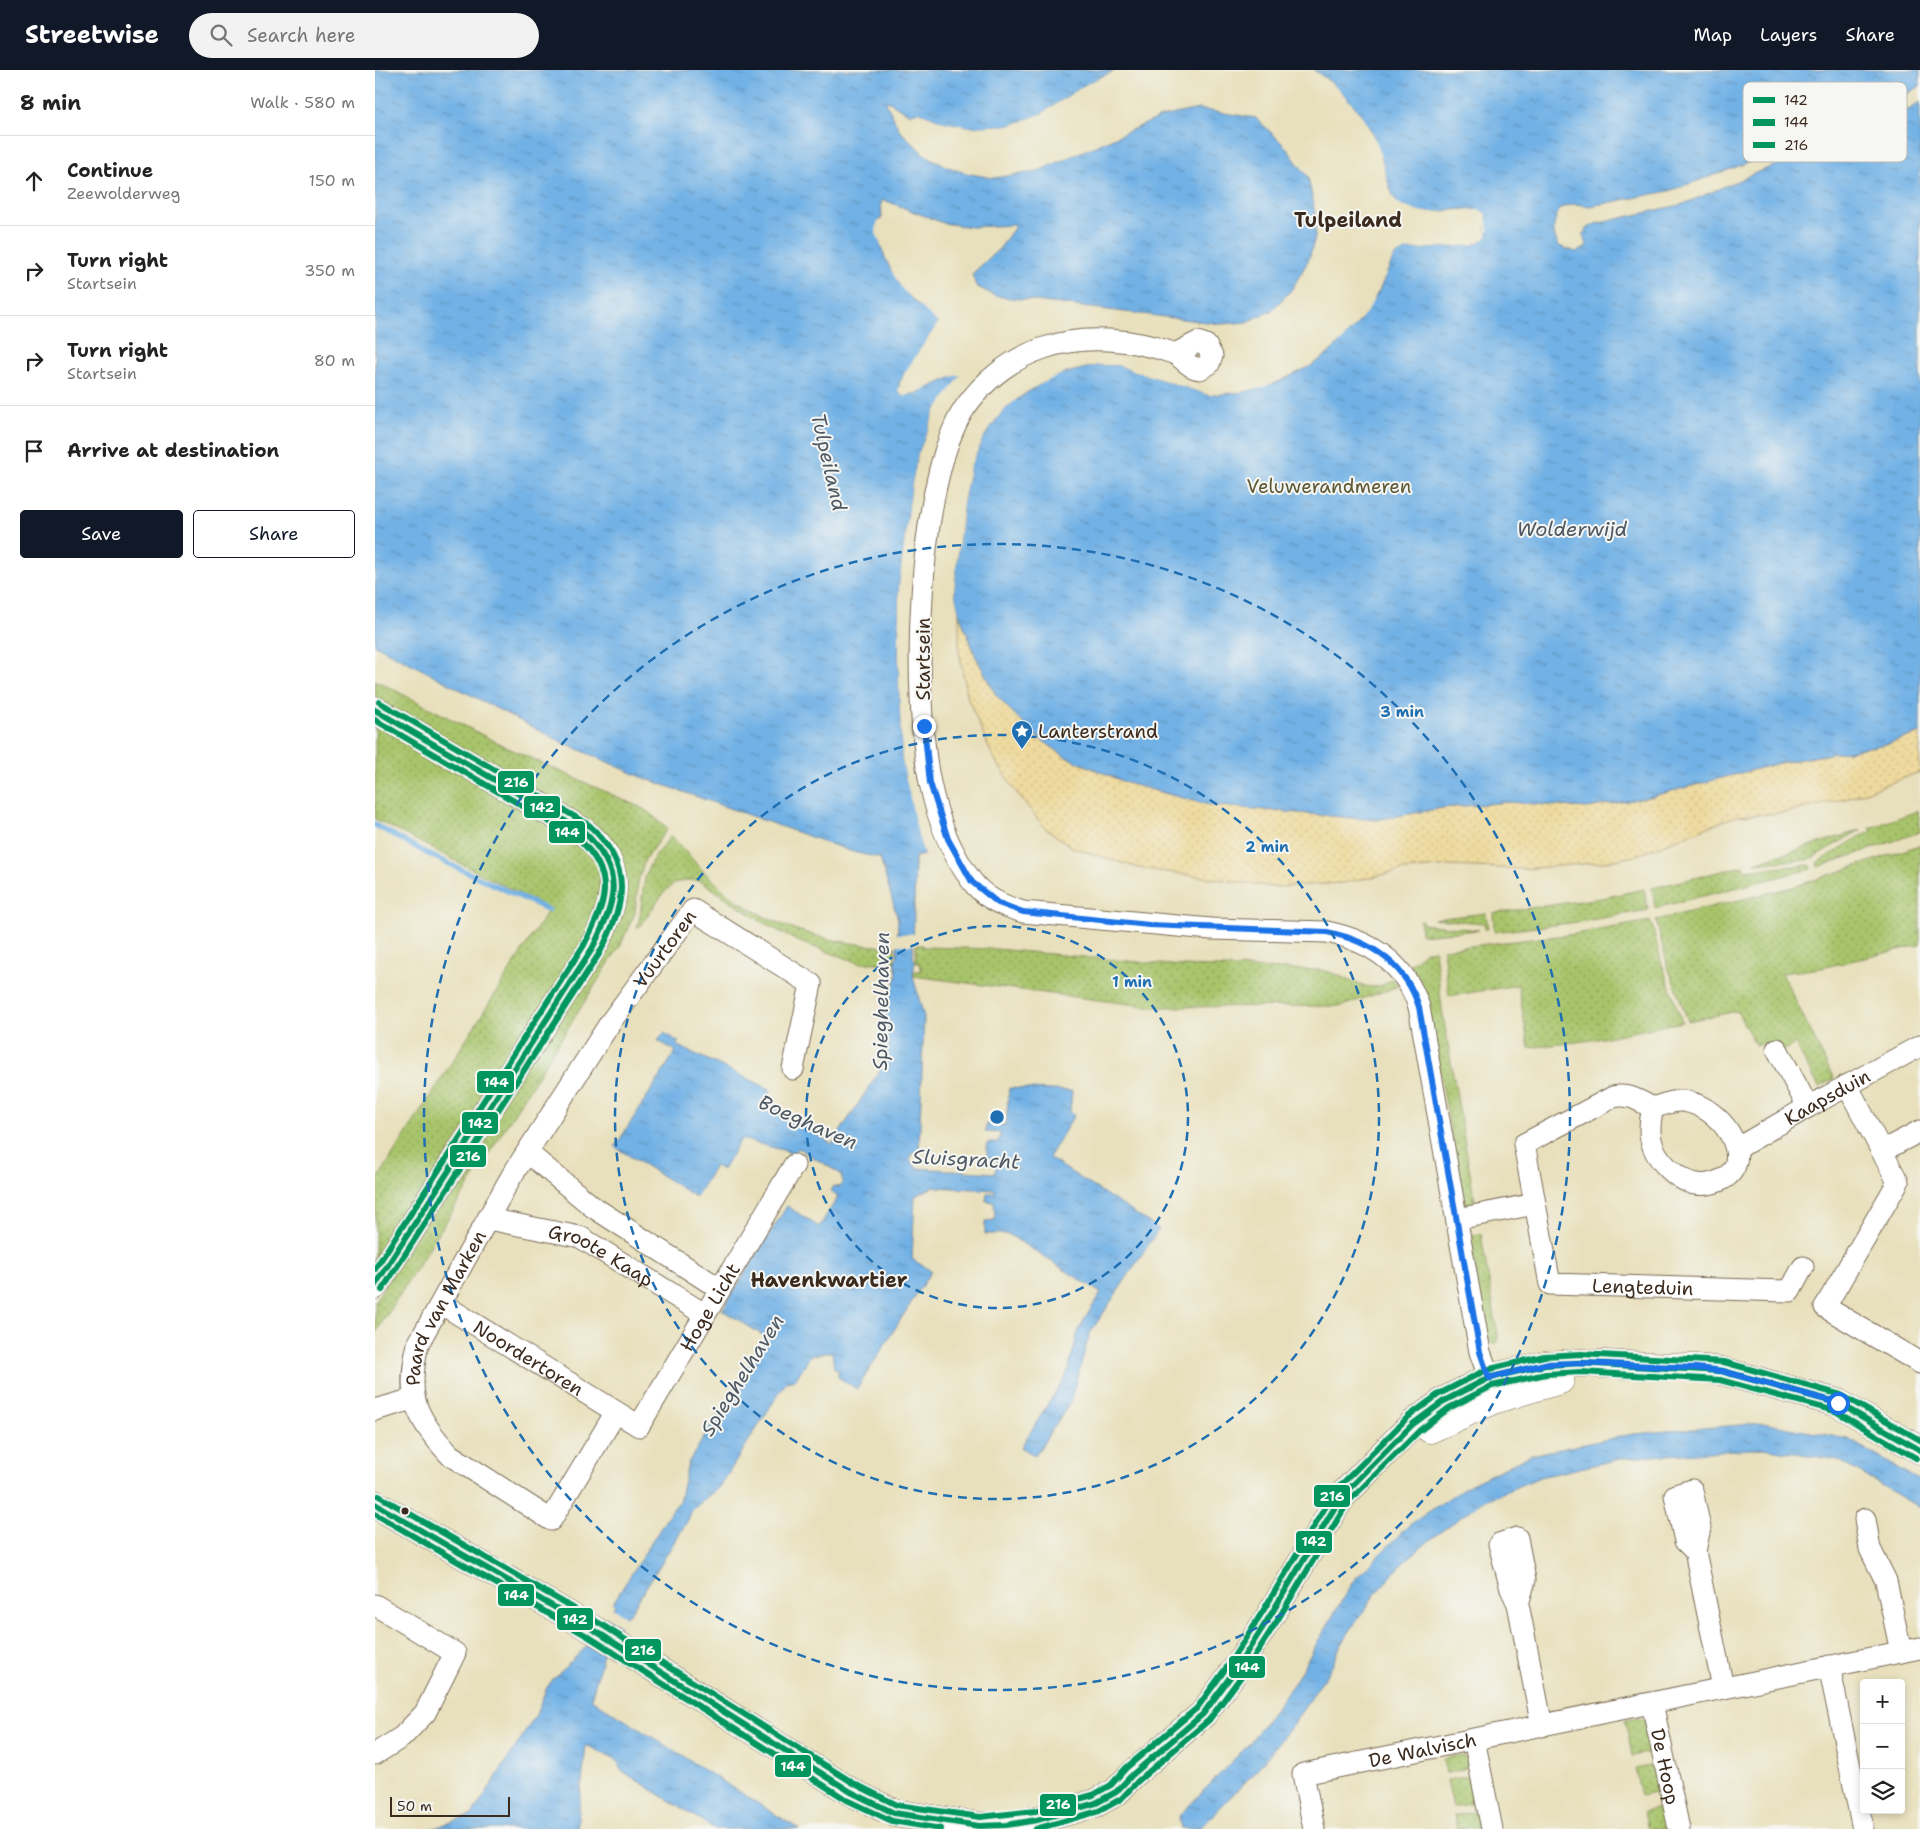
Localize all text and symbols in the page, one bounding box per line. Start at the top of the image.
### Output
search box [189,13,539,58]
text: Streetwise [25,19,159,51]
icon: search [207,21,235,49]
text: Search here [247,23,356,48]
text: Map [1694,23,1732,47]
text: Layers [1760,23,1817,47]
text: Share [1845,23,1895,47]
legend [1743,82,1907,162]
text: 8 min [20,89,81,117]
text: 142 [1784,91,1808,109]
text: Walk · 580 m [250,92,355,113]
text: 144 [1784,113,1809,131]
text: 216 [1784,136,1808,154]
text: Continue [67,158,153,183]
icon: ahead [20,167,48,195]
text: 150 m [308,170,355,191]
text: Zeewolderweg [67,183,180,204]
district label: Tulpeiland [1294,207,1402,233]
text: Turn right [67,248,168,273]
icon: right [20,257,48,285]
text: 350 m [304,260,355,281]
text: Startsein [67,273,137,294]
text: Turn right [67,338,168,363]
icon: right [20,347,48,375]
text: 80 m [314,350,355,371]
text: Startsein [67,363,137,384]
water label: Tulpeiland [805,410,853,514]
icon: arrive [20,437,48,465]
text: Arrive at destination [67,438,279,463]
park label: Veluwerandmeren [1247,474,1411,499]
button: Save [20,510,183,558]
button: Share [193,510,355,558]
water label: Wolderwijd [1517,516,1628,542]
street label: Startsein [911,618,936,700]
text: 3 min [1380,702,1424,722]
route end [913,715,936,738]
place icon: Lanterstrand [1010,719,1034,750]
place label: Lanterstrand [1038,719,1158,744]
line badge: 216 [497,770,535,794]
text: 216 [503,773,529,791]
line badge: 142 [523,795,561,819]
text: 142 [530,798,555,816]
line badge: 144 [548,820,586,844]
text: 144 [554,823,580,841]
text: 2 min [1245,837,1289,857]
street label: Vuurtoren [627,905,702,993]
water label: Spieghelhaven [867,932,895,1070]
text: 1 min [1112,972,1152,992]
street label: Kaapsduin [1780,1063,1874,1131]
line badge: 144 [476,1070,515,1094]
text: 144 [483,1073,509,1091]
water label: Boeghaven [754,1089,862,1155]
centre of rings [988,1108,1006,1126]
line badge: 142 [461,1111,499,1135]
text: 142 [468,1114,493,1132]
water label: Sluisgracht [912,1143,1021,1175]
line badge: 216 [449,1144,487,1168]
text: 216 [455,1147,481,1165]
street label: Groote Kaap [546,1219,658,1292]
street label: Paard van Marken [400,1226,491,1386]
street label: Hoge Licht [674,1259,745,1356]
district label: Havenkwartier [751,1267,908,1293]
street label: Lengteduin [1592,1273,1694,1301]
water label: Spieghelhaven [694,1309,790,1441]
street label: Noordertoren [469,1314,588,1401]
route start [1827,1392,1850,1415]
line badge: 216 [1313,1484,1351,1508]
text: 216 [1319,1487,1345,1505]
unlabelled marker [400,1506,410,1516]
line badge: 142 [1295,1530,1333,1554]
text: 142 [1302,1532,1327,1550]
line badge: 144 [497,1583,535,1607]
text: 144 [503,1586,529,1604]
line badge: 142 [556,1607,594,1631]
text: 142 [563,1610,588,1628]
line badge: 216 [624,1638,662,1662]
text: 216 [630,1641,656,1659]
line badge: 144 [1228,1655,1266,1679]
text: 144 [1234,1658,1260,1676]
map controls [1860,1679,1905,1814]
button: + [1860,1679,1905,1724]
button: − [1860,1724,1905,1769]
street label: De Walvisch [1366,1726,1479,1773]
street label: De Hoop [1645,1726,1686,1807]
line badge: 144 [774,1754,812,1778]
text: 144 [780,1757,806,1775]
button: layers [1860,1769,1905,1814]
line badge: 216 [1039,1793,1077,1817]
scale bar [390,1794,510,1817]
text: 216 [1045,1795,1071,1813]
text: 50 m [397,1797,432,1815]

